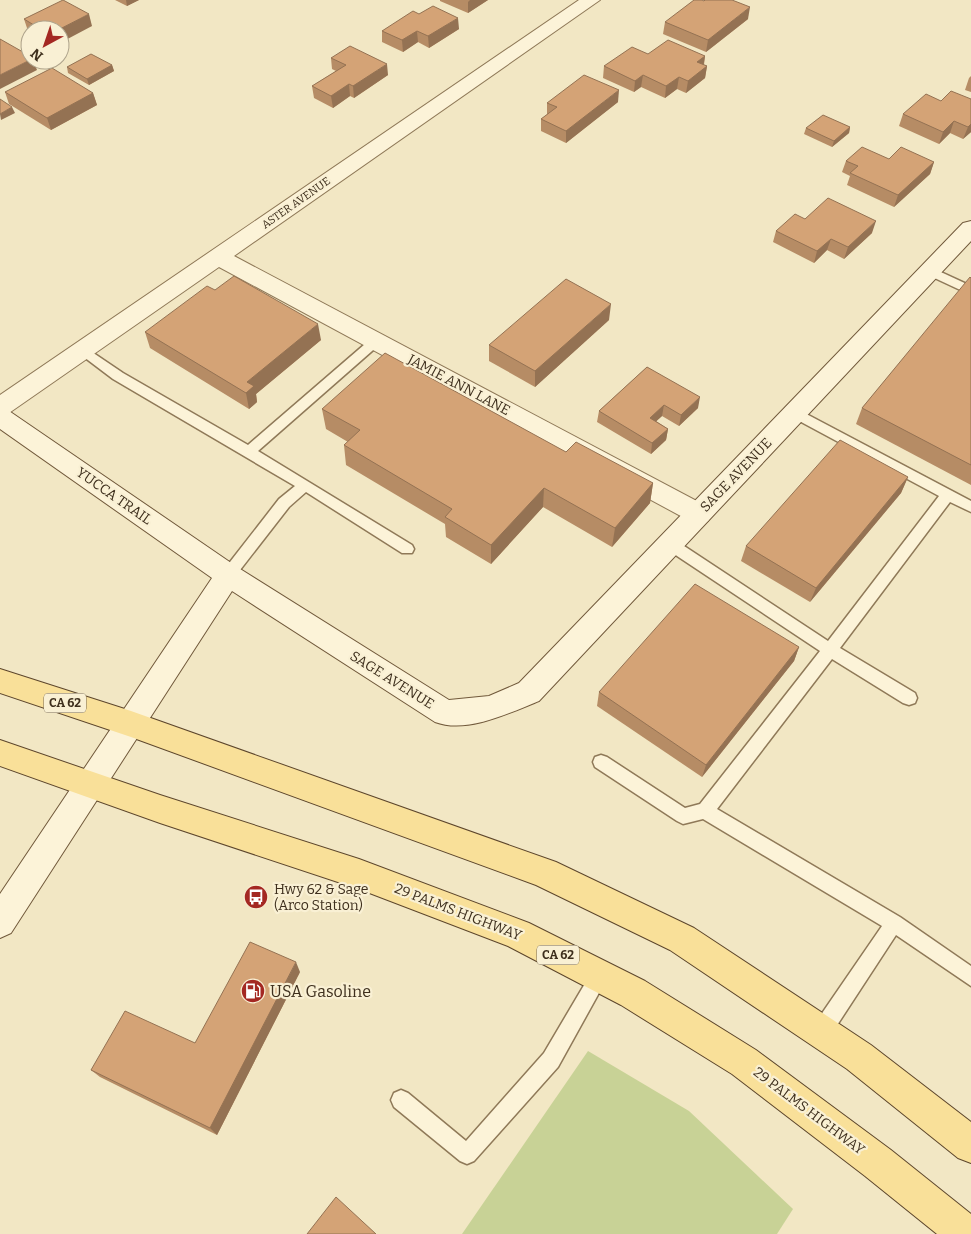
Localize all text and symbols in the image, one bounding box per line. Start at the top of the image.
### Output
north arrow [20,20,70,70]
text: N [27,44,47,65]
street label: ASTER AVENUE [259,174,333,231]
street label: JAMIE ANN LANE [404,350,513,419]
street label: SAGE AVENUE [697,435,775,515]
street label: YUCCA TRAIL [73,464,155,528]
street label: SAGE AVENUE [347,647,437,713]
road number: CA 62 [44,694,86,712]
street label: 29 PALMS HIGHWAY [392,880,524,944]
place label: Hwy 62 & Sage (Arco Station) [274,881,369,914]
bus stop icon: Hwy 62 & Sage (Arco Station) [243,884,269,910]
road number: CA 62 [537,946,579,964]
fuel station icon: USA Gasoline [240,978,266,1004]
place label: USA Gasoline [270,982,371,1001]
street label: 29 PALMS HIGHWAY [750,1064,868,1158]

